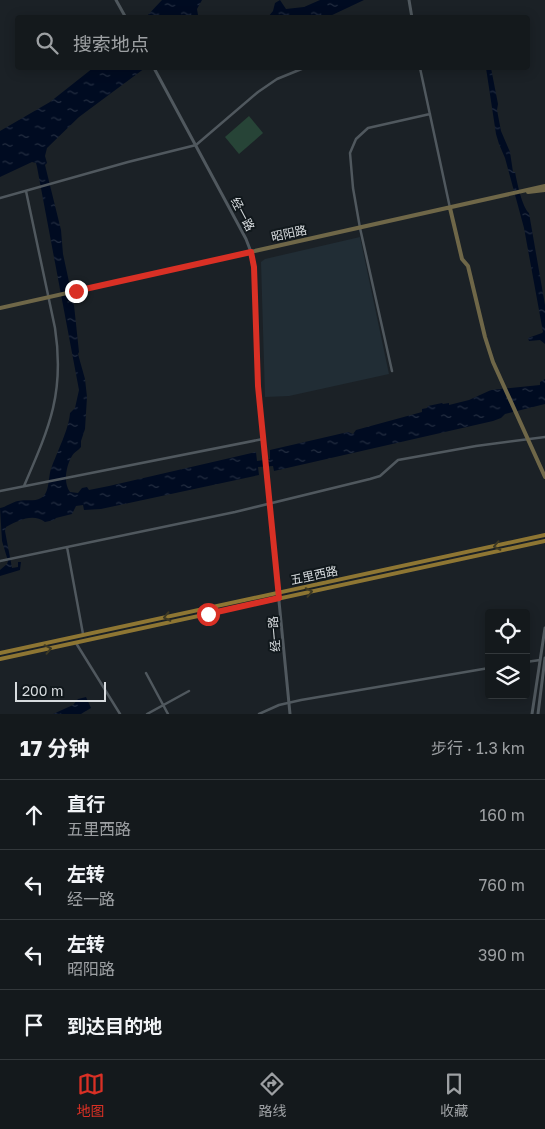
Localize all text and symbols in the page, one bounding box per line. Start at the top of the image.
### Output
search box [15,15,530,70]
icon: search [33,29,61,57]
text: 搜索地点 [73,32,149,55]
street label: 经一路 [228,195,258,233]
street label: 昭阳路 [270,222,308,244]
route end [65,280,88,303]
one-way arrow [493,540,502,550]
street label: 五里西路 [289,563,339,587]
one-way arrow [305,587,314,598]
route start [197,603,220,626]
map controls [485,609,530,699]
button: locate [485,609,530,654]
one-way arrow [163,611,172,622]
street label: 经一路 [265,615,283,653]
one-way arrow [43,644,52,655]
button: layers [485,654,530,699]
scale bar [15,679,106,702]
text: 200 m [22,682,63,699]
text: 17 分钟 [20,735,90,761]
text: 步行 · 1.3 km [431,738,525,758]
text: 直行 [67,792,105,815]
icon: ahead [20,801,48,829]
text: 160 m [479,805,525,825]
text: 五里西路 [67,819,131,839]
text: 左转 [67,862,105,885]
icon: left [20,871,48,899]
text: 760 m [479,875,525,895]
text: 经一路 [67,889,115,909]
text: 左转 [67,932,105,955]
icon: left [20,941,48,969]
text: 390 m [478,945,525,965]
text: 昭阳路 [67,959,115,979]
icon: arrive [20,1011,48,1039]
text: 到达目的地 [67,1014,162,1037]
tab: 地图 [77,1070,105,1120]
tab: 路线 [258,1070,286,1120]
tab: 收藏 [440,1070,468,1120]

